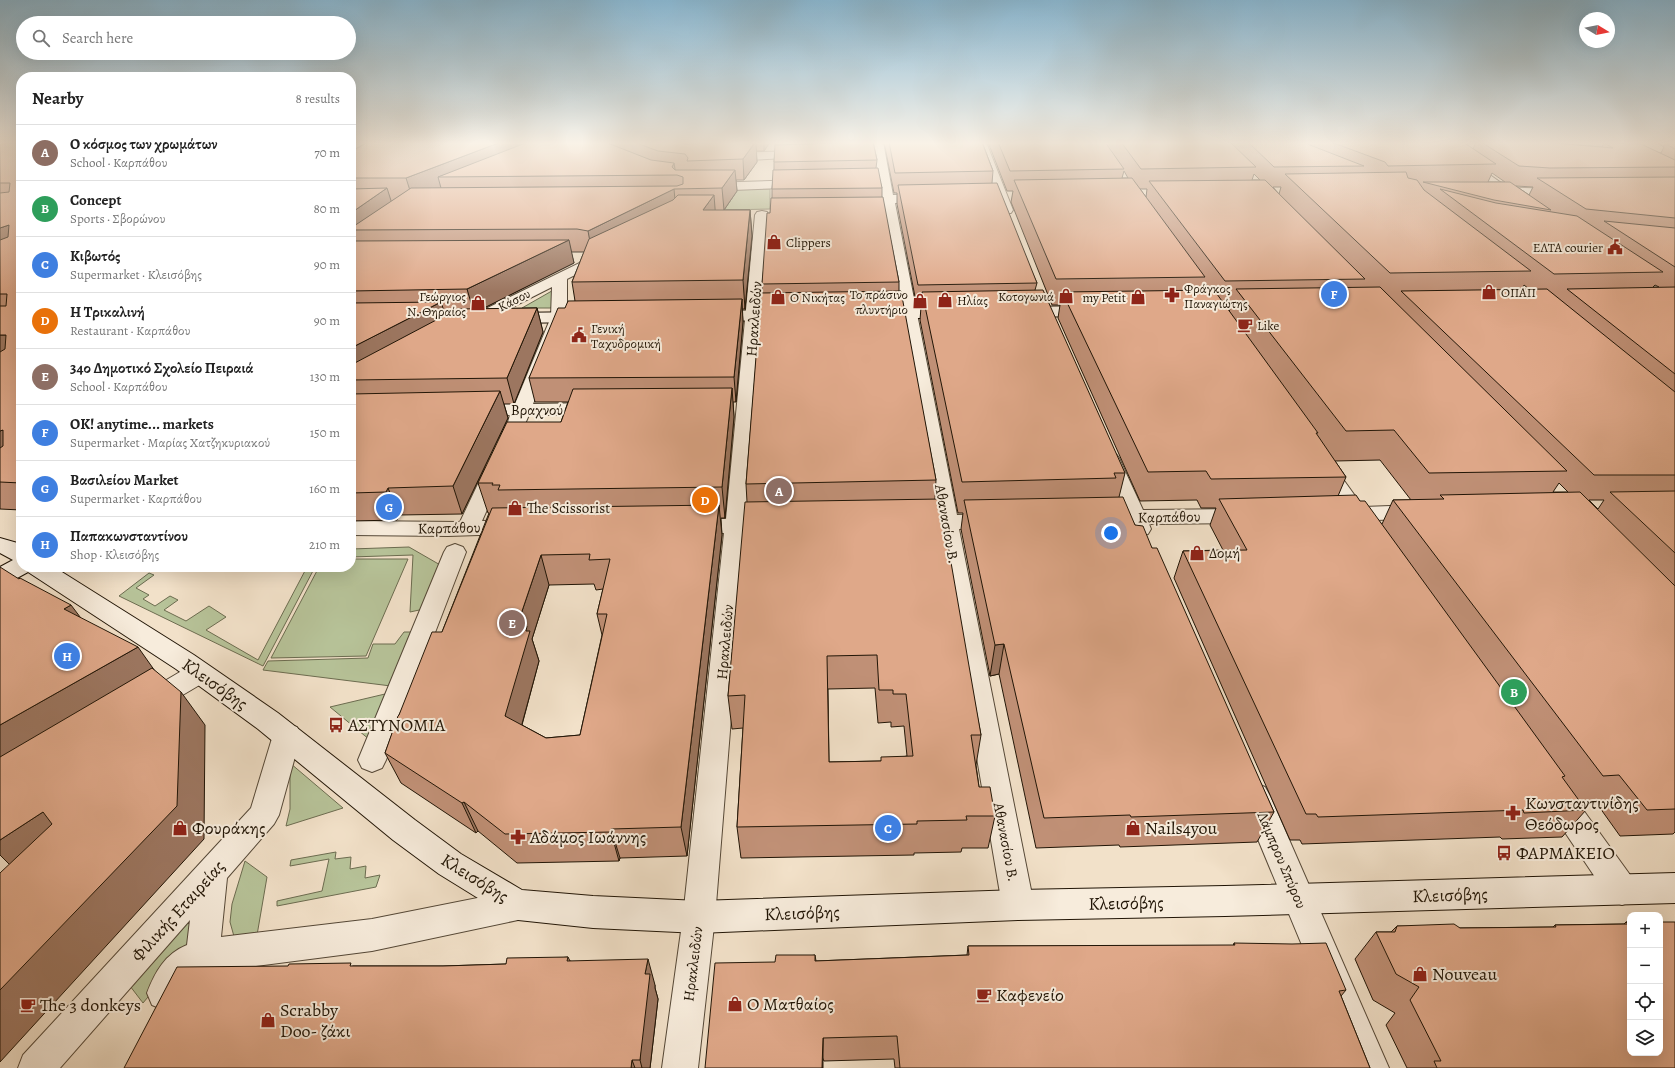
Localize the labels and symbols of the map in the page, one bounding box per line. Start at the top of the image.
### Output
north arrow [1579,12,1615,48]
shop icon: Clippers [765,233,783,251]
place label: Clippers [786,234,831,251]
public building icon: ΕΛΤΑ courier [1606,238,1624,256]
place label: ΕΛΤΑ courier [1533,239,1603,256]
pin: F [1321,279,1347,309]
place label: Φράγκος Παναγιώτης [1184,280,1248,312]
street label: Ηρακλειδών [741,281,767,357]
shop icon: ΟΠΑΠ [1480,283,1498,301]
place label: ΟΠΑΠ [1501,284,1536,301]
street label: Κάσου [495,285,533,315]
place label: Το πράσινο πλυντήριο [850,286,908,318]
pharmacy icon: Φράγκος Παναγιώτης [1163,286,1181,304]
shop icon: Κοτογωνιά [1057,287,1075,305]
place label: Γεώργιος Ν. Θηραίος [407,288,466,320]
shop icon: Ο Νικήτας [769,288,787,306]
place label: Κοτογωνιά [998,288,1054,305]
shop icon: my Petit [1129,288,1147,306]
place label: Ο Νικήτας [790,289,845,306]
place label: my Petit [1082,289,1127,306]
shop icon: Ηλίας [936,291,954,309]
shop icon: Το πράσινο πλυντήριο [911,292,929,310]
place label: Ηλίας [957,292,988,309]
shop icon: Γεώργιος Ν. Θηραίος [469,294,487,312]
cafe icon: Like [1236,316,1254,334]
place label: Like [1257,317,1279,334]
place label: Γενική Ταχυδρομική [591,320,661,352]
public building icon: Γενική Ταχυδρομική [570,326,588,344]
street label: Βραχνού [511,400,563,420]
pin: A [766,476,792,506]
street label: Αθανασίου Β. [930,482,964,565]
pin: D [692,485,718,515]
pin: G [376,492,402,522]
place label: The Scissorist [527,498,610,518]
shop icon: The Scissorist [506,499,524,517]
street label: Καρπάθου [1137,506,1201,528]
street label: Καρπάθου [417,517,481,539]
your location [1101,523,1121,543]
place label: Δομή [1209,543,1240,563]
shop icon: Δομή [1188,544,1206,562]
street label: Ηρακλειδών [712,604,738,680]
pin: E [499,608,525,638]
pin: H [54,641,80,671]
street label: Κλεισόβης [177,653,253,715]
pin: B [1501,677,1527,707]
place label: ΑΣΤΥΝΟΜΙΑ [347,713,446,737]
bus stop icon: ΑΣΤΥΝΟΜΙΑ [327,716,345,734]
place label: Κωνσταντινίδης Θεόδωρος [1525,791,1639,836]
street label: Αθανασίου Β. [988,800,1023,883]
pharmacy icon: Κωνσταντινίδης Θεόδωρος [1504,804,1522,822]
street label: Λάμπρου Σπύρου [1252,808,1311,912]
pin: C [875,813,901,843]
place label: Φουράκης [192,816,266,840]
place label: Nails4you [1145,816,1218,840]
shop icon: Φουράκης [171,819,189,837]
shop icon: Nails4you [1124,819,1142,837]
place label: Αδάμος Ιωάννης [529,825,646,849]
pharmacy icon: Αδάμος Ιωάννης [509,828,527,846]
place label: ΦΑΡΜΑΚΕΙΟ [1516,841,1615,865]
bus stop icon: ΦΑΡΜΑΚΕΙΟ [1495,844,1513,862]
street label: Κλεισόβης [437,848,513,908]
street label: Φιλικής Εταιρείας [126,855,230,967]
street label: Κλεισόβης [1412,882,1488,908]
street label: Κλεισόβης [1088,890,1164,916]
street label: Κλεισόβης [764,900,840,926]
street label: Ηρακλειδών [678,925,708,1003]
place label: Nouveau [1432,962,1497,986]
shop icon: Nouveau [1411,965,1429,983]
place label: Καφενείο [996,983,1064,1007]
cafe icon: Καφενείο [975,986,993,1004]
place label: Ο Ματθαίος [747,992,834,1016]
place label: The 3 donkeys [40,993,141,1017]
shop icon: Ο Ματθαίος [726,995,744,1013]
cafe icon: The 3 donkeys [19,996,37,1014]
place label: Scrabby Doo- ζάκι [280,998,351,1043]
shop icon: Scrabby Doo- ζάκι [259,1011,277,1029]

